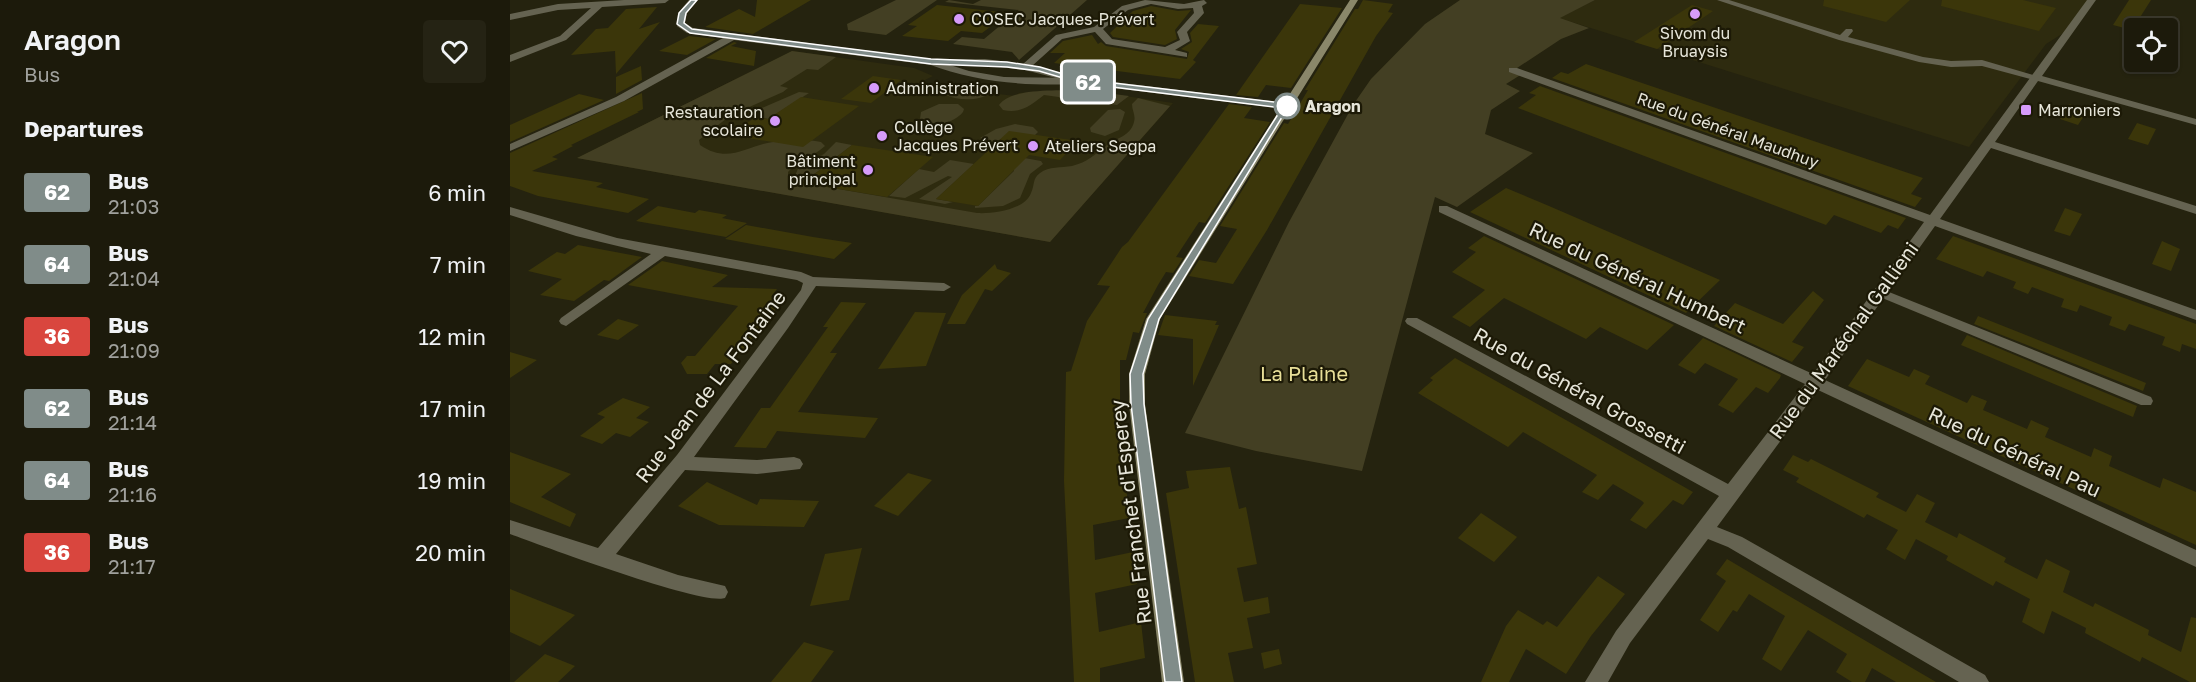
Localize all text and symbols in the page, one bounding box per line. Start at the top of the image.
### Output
marker: Sivom du Bruaysis [1688,7,1702,21]
place label: COSEC Jacques-Prévert [971,9,1155,29]
marker: COSEC Jacques-Prévert [952,12,966,26]
map controls [2124,18,2178,72]
button: locate [2124,18,2178,72]
button: heart [423,20,486,83]
text: Aragon [24,23,121,56]
place label: Sivom du Bruaysis [1660,23,1730,61]
text: Bus [24,62,60,86]
line badge: 62 [1061,62,1115,101]
text: 62 [1075,69,1101,95]
place label: Administration [886,78,999,98]
marker: Administration [867,81,881,95]
street label: Rue du Général Maudhuy [1634,88,1822,172]
marker: Aragon [1274,93,1300,119]
place label: Aragon [1305,96,1361,116]
place label: Marroniers [2038,100,2121,120]
place label: Restauration scolaire [664,102,763,140]
marker: Marroniers [2019,103,2033,117]
marker: Restauration scolaire [768,114,782,128]
text: Departures [24,115,143,142]
place label: Collège Jacques Prévert [894,117,1018,155]
marker: Collège Jacques Prévert [875,129,889,143]
place label: Ateliers Segpa [1045,136,1156,156]
marker: Ateliers Segpa [1026,139,1040,153]
place label: Bâtiment principal [786,151,856,189]
marker: Bâtiment principal [861,163,875,177]
text: Bus [108,167,149,194]
text: 62 [44,179,70,205]
text: 6 min [428,179,486,206]
text: 21:03 [108,194,159,218]
street label: Rue du Général Humbert [1526,216,1750,338]
street label: Rue du Maréchal Gallieni [1763,237,1923,443]
text: Bus [108,239,149,266]
text: 64 [44,251,70,277]
text: 7 min [430,251,486,278]
text: 21:04 [108,266,160,290]
street label: Rue Jean de La Fontaine [630,285,790,487]
text: Bus [108,311,149,338]
street label: Rue du Général Grossetti [1470,322,1690,458]
text: 36 [44,323,70,349]
text: 12 min [418,323,486,350]
text: 21:09 [108,338,160,362]
park label: La Plaine [1260,361,1348,385]
text: Bus [108,383,149,410]
text: 62 [44,395,70,421]
text: 17 min [419,395,486,422]
street label: Rue Franchet d'Esperey [1104,398,1156,626]
street label: Rue du Général Pau [1925,401,2105,501]
text: 21:14 [108,410,157,434]
text: Bus [108,455,149,482]
text: 64 [44,467,70,493]
text: 19 min [418,467,486,494]
text: 21:16 [108,482,157,506]
text: Bus [108,527,149,554]
text: 36 [44,539,70,565]
text: 20 min [415,539,486,566]
text: 21:17 [108,554,156,578]

